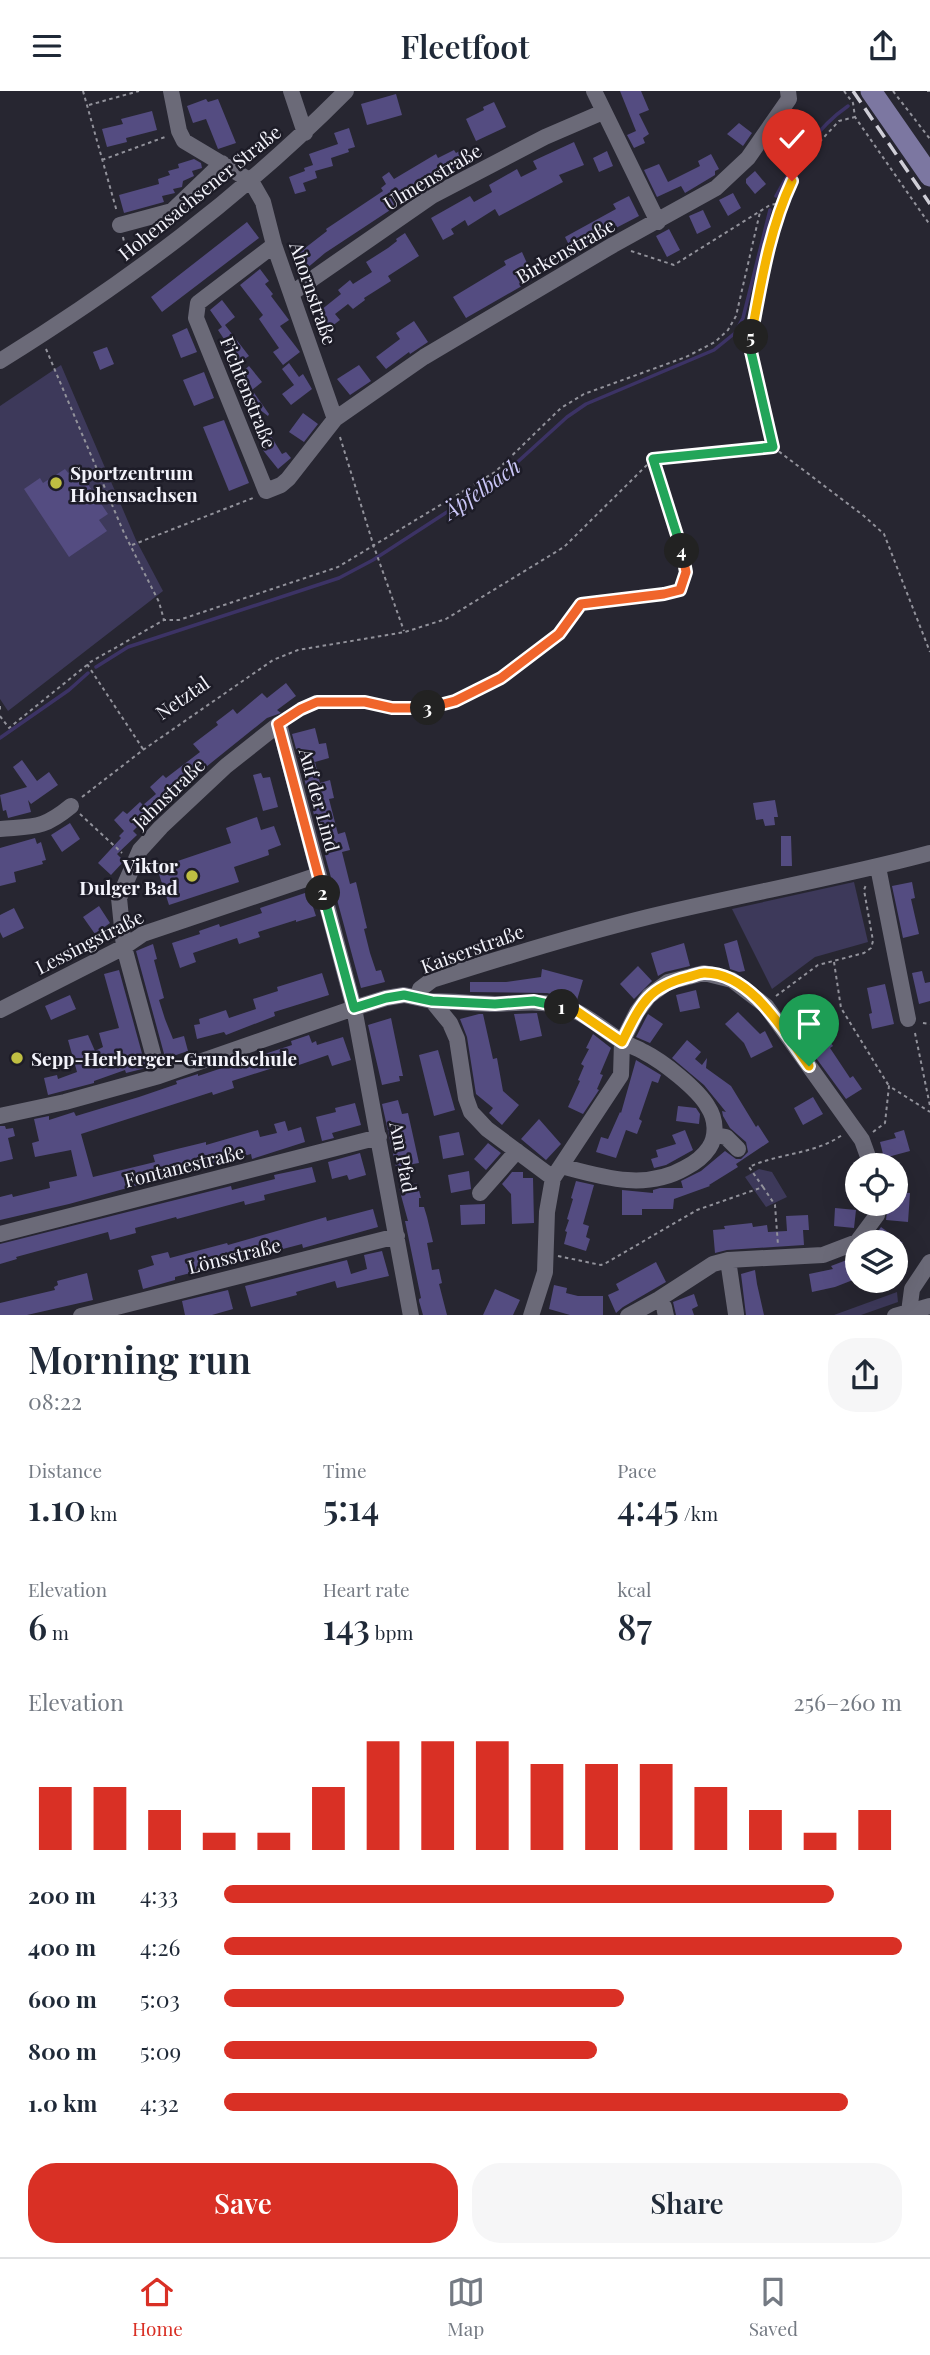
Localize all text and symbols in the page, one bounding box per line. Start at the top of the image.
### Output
text: Fleetfoot [401,24,529,67]
icon: menu [28,27,66,65]
icon: share [864,27,902,65]
pin [762,109,822,181]
street label: Hohensachsener Straße [112,118,286,266]
icon: check [773,120,811,158]
street label: Ulmenstraße [378,137,486,215]
street label: Birkenstraße [511,211,619,289]
street label: Ahornstraße [284,237,344,348]
pin: 5 [734,320,768,355]
text: 5 [746,323,755,349]
street label: Fichtenstraße [215,332,283,452]
water label: Äpfelbach [435,451,525,526]
place label: Sportzentrum Hohensachsen [70,459,198,507]
marker: Sportzentrum Hohensachsen [48,475,64,491]
pin: 4 [664,533,700,568]
text: 4 [676,537,687,563]
street label: Netztal [150,669,215,725]
pin: 3 [410,691,446,725]
text: 3 [423,694,432,720]
street label: Auf der Lind [293,744,346,855]
street label: Jahnstraße [125,752,210,835]
place label: Viktor Dulger Bad [79,852,179,900]
marker: Viktor Dulger Bad [184,868,200,884]
pin: 2 [306,875,340,911]
text: 2 [318,879,327,905]
street label: Lessingstraße [30,903,148,979]
street label: Kaiserstraße [417,917,527,979]
pin: 1 [544,989,580,1025]
text: 1 [558,993,565,1019]
pin [779,994,839,1066]
icon: arrive [790,1005,828,1043]
place label: Sepp-Herberger-Grundschule [31,1045,297,1071]
marker: Sepp-Herberger-Grundschule [9,1050,25,1066]
street label: Am Pfad [384,1119,424,1194]
street label: Fontanestraße [121,1137,247,1193]
map controls [845,1153,908,1293]
button: locate [845,1153,908,1216]
button: layers [845,1230,908,1293]
street label: Lönsstraße [185,1231,283,1279]
text: Morning run [28,1333,251,1384]
button: share [828,1338,902,1412]
text: 08:22 [28,1385,82,1416]
text: Distance [28,1457,102,1483]
text: Time [323,1457,367,1483]
text: Pace [617,1457,657,1483]
text: 1.10 [28,1483,86,1530]
text: 5:14 [323,1483,379,1530]
text: 4:45 [617,1483,679,1530]
text: km [86,1500,117,1526]
text: /km [679,1500,718,1526]
text: Elevation [28,1576,107,1602]
text: Heart rate [323,1576,410,1602]
text: kcal [617,1576,651,1602]
text: 6 [28,1602,47,1649]
text: 143 [323,1602,370,1649]
text: 87 [617,1602,652,1649]
text: m [47,1619,69,1645]
text: bpm [370,1619,413,1645]
text: Elevation [28,1686,124,1717]
text: 256–260 m [794,1686,902,1717]
text: 200 m [28,1879,96,1910]
text: 4:33 [140,1879,178,1910]
text: 400 m [28,1931,96,1962]
text: 4:26 [140,1931,180,1962]
text: 600 m [28,1983,97,2014]
text: 5:03 [140,1983,180,2014]
text: 800 m [28,2035,97,2066]
text: 5:09 [140,2035,181,2066]
text: 1.0 km [28,2087,97,2118]
text: 4:32 [140,2087,179,2118]
button: Save [28,2163,458,2243]
button: Share [472,2163,902,2243]
tab: Home [132,2273,183,2341]
tab: Map [447,2273,485,2341]
tab: Saved [749,2273,798,2341]

